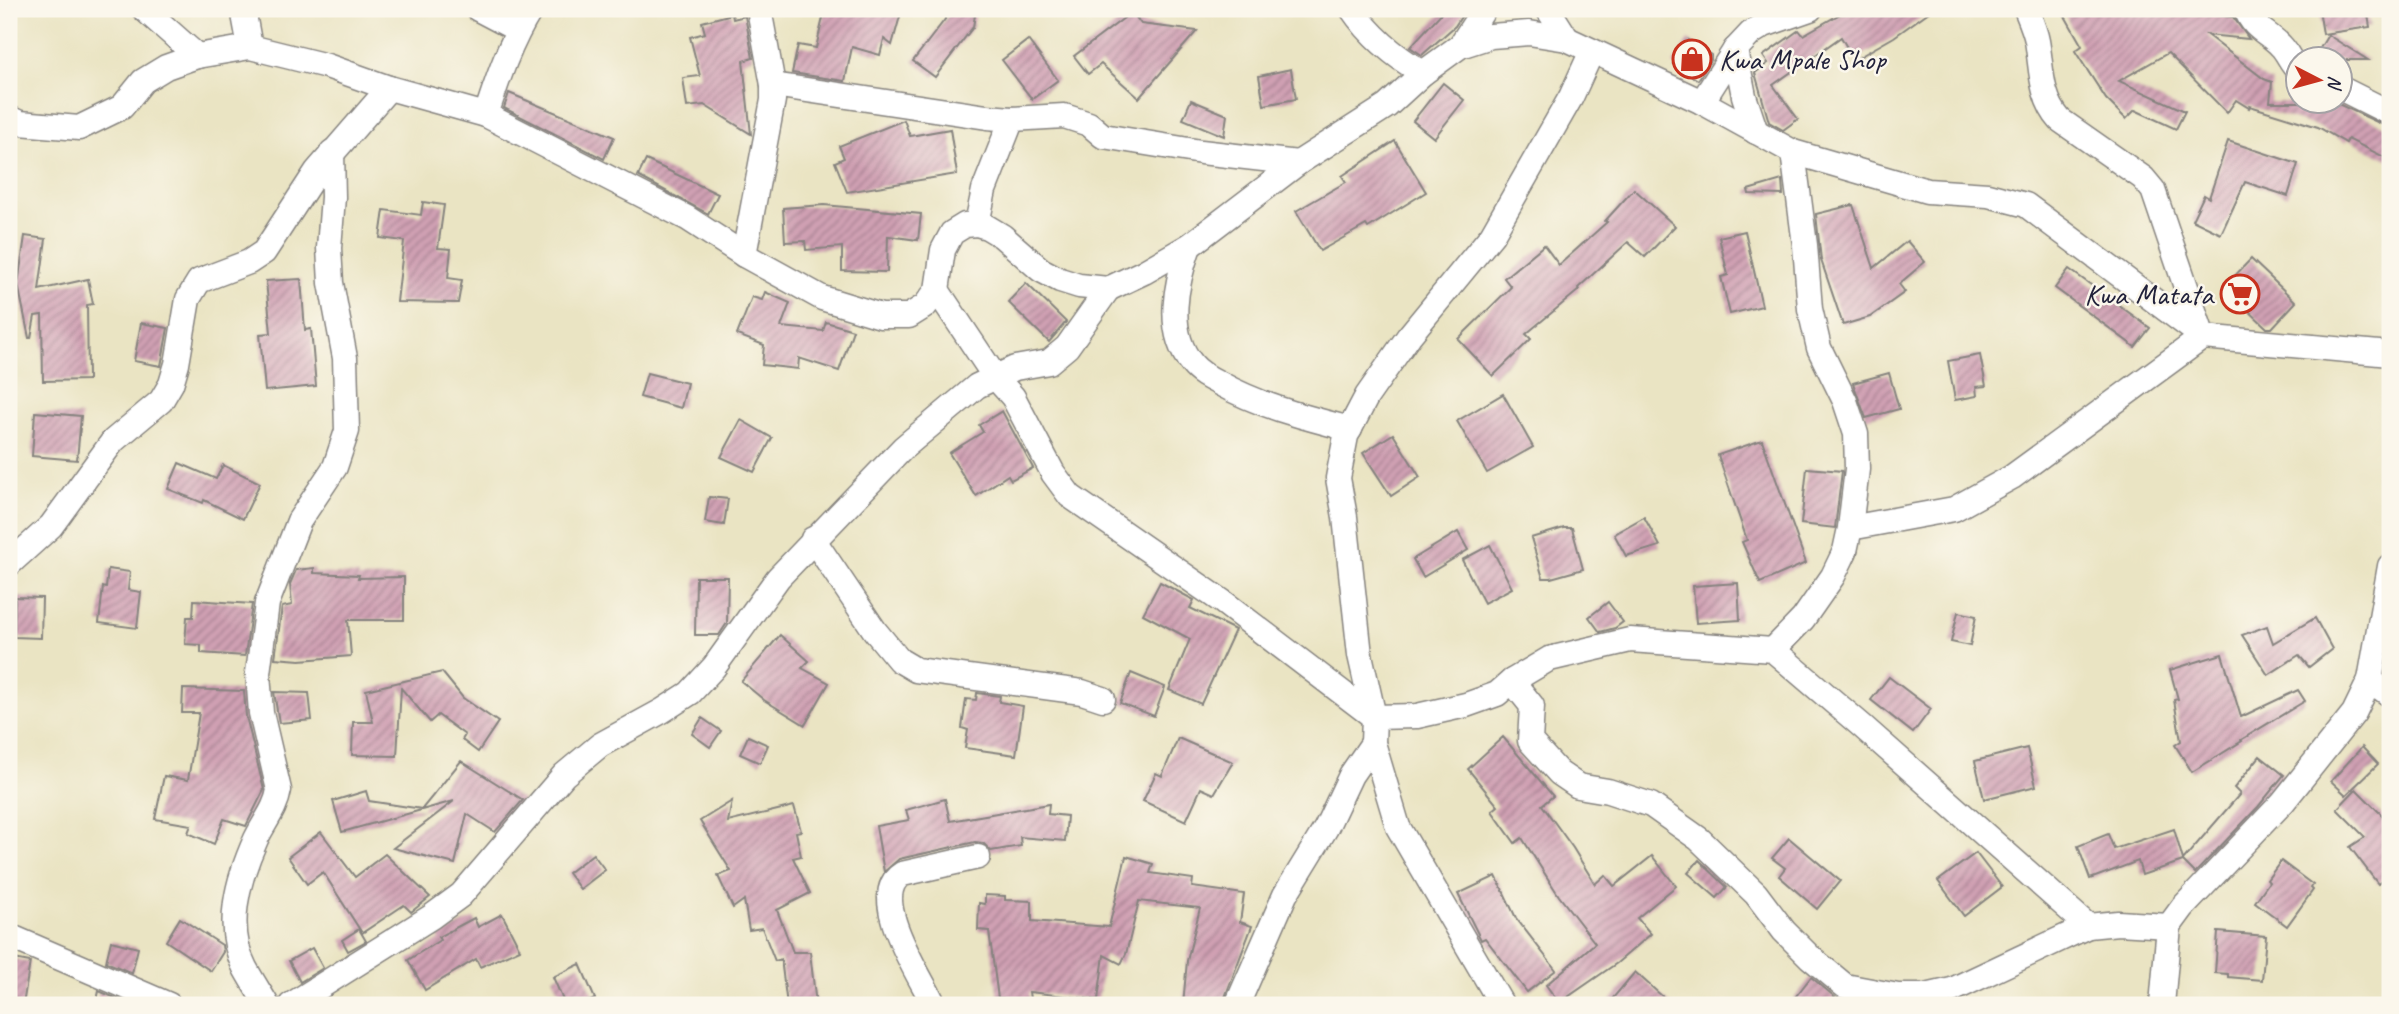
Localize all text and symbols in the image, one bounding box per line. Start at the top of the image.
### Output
shop icon: Kwa Mpale Shop [1671,38,1713,80]
place label: Kwa Mpale Shop [1719,40,1887,78]
north arrow [2284,46,2354,116]
text: N [2322,75,2347,92]
supermarket icon: Kwa Matata [2219,273,2261,315]
place label: Kwa Matata [2084,275,2215,313]

